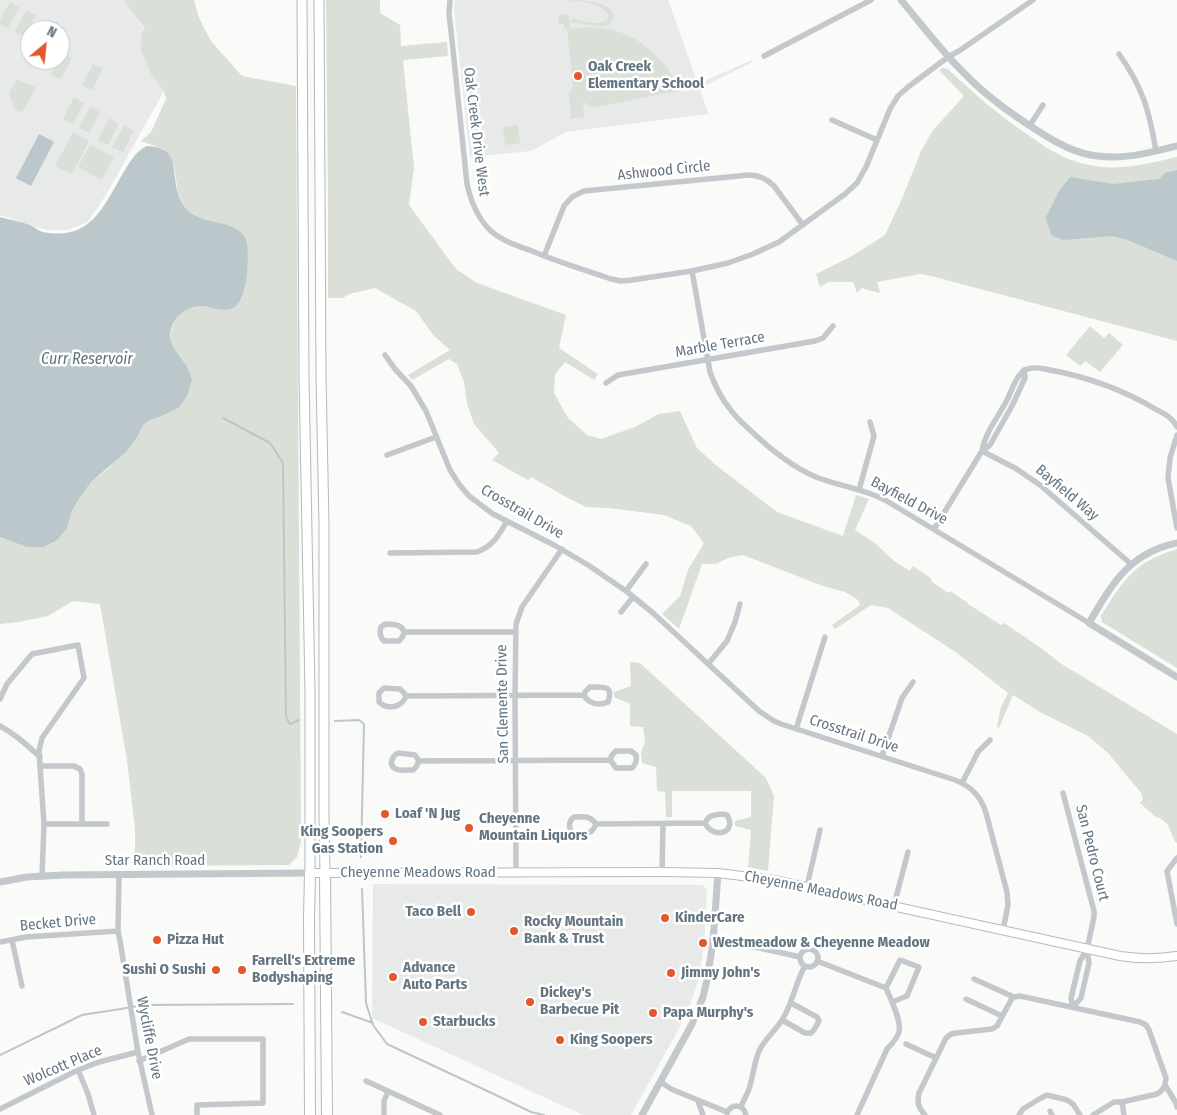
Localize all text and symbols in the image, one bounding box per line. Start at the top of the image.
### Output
north arrow [20,20,70,70]
text: N [44,23,59,42]
place label: Oak Creek Elementary School [588,58,704,93]
street label: Oak Creek Drive West [459,67,493,197]
marker: Oak Creek Elementary School [572,70,584,82]
street label: Ashwood Circle [617,157,711,185]
street label: Marble Terrace [674,328,766,362]
water label: Curr Reservoir [41,350,133,370]
street label: Bayfield Way [1032,461,1102,525]
street label: Bayfield Drive [867,473,951,529]
street label: Crosstrail Drive [477,481,567,543]
street label: San Clemente Drive [493,644,513,764]
street label: Crosstrail Drive [807,711,901,757]
street label: San Pedro Court [1071,803,1113,903]
place label: Loaf 'N Jug [395,805,460,823]
marker: Loaf 'N Jug [379,808,391,820]
place label: Cheyenne Mountain Liquors [479,810,588,845]
marker: Cheyenne Mountain Liquors [463,822,475,834]
place label: King Soopers Gas Station [301,823,383,858]
marker: King Soopers Gas Station [387,835,399,847]
street label: Star Ranch Road [105,852,205,870]
street label: Cheyenne Meadows Road [340,864,496,882]
street label: Cheyenne Meadows Road [743,867,899,915]
place label: Taco Bell [405,903,461,921]
marker: Taco Bell [465,906,477,918]
place label: KinderCare [675,909,745,927]
street label: Becket Drive [19,911,97,935]
marker: KinderCare [659,912,671,924]
place label: Rocky Mountain Bank & Trust [524,913,623,948]
marker: Rocky Mountain Bank & Trust [508,925,520,937]
place label: Pizza Hut [167,931,224,949]
marker: Pizza Hut [151,934,163,946]
place label: Westmeadow & Cheyenne Meadow [713,934,930,952]
marker: Westmeadow & Cheyenne Meadow [697,937,709,949]
place label: Farrell's Extreme Bodyshaping [252,952,355,987]
place label: Advance Auto Parts [403,959,467,994]
place label: Sushi O Sushi [123,961,206,979]
marker: Sushi O Sushi [210,964,222,976]
marker: Farrell's Extreme Bodyshaping [236,964,248,976]
place label: Jimmy John's [681,964,760,982]
marker: Jimmy John's [665,967,677,979]
marker: Advance Auto Parts [387,971,399,983]
place label: Dickey's Barbecue Pit [540,984,619,1019]
street label: Wycliffe Drive [132,995,166,1081]
marker: Dickey's Barbecue Pit [524,996,536,1008]
place label: Papa Murphy's [663,1004,753,1022]
marker: Papa Murphy's [647,1007,659,1019]
place label: Starbucks [433,1013,495,1031]
marker: Starbucks [417,1016,429,1028]
place label: King Soopers [570,1031,652,1049]
marker: King Soopers [554,1034,566,1046]
street label: Wolcott Place [21,1042,105,1090]

